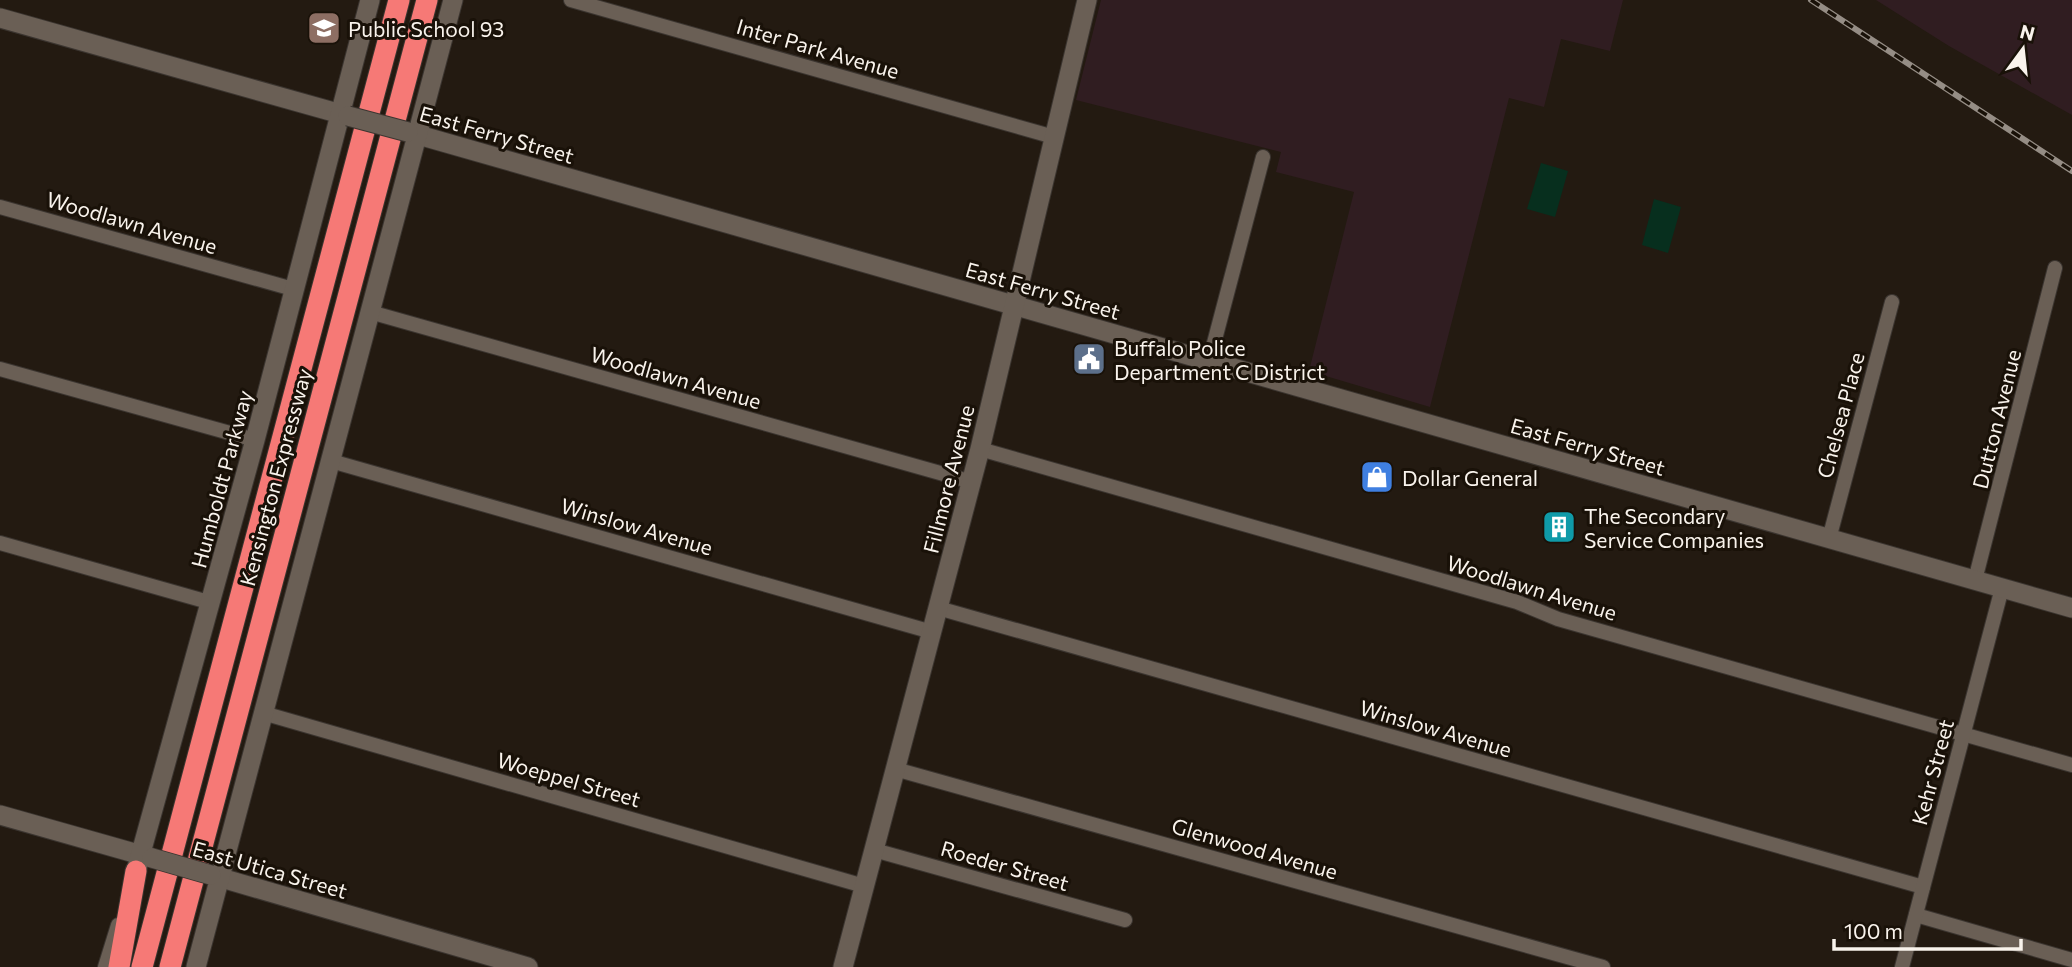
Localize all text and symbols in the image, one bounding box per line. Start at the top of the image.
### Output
school or university icon: Public School 93 [305,9,343,47]
street label: Inter Park Avenue [734,13,902,83]
north arrow [1988,14,2058,84]
place label: Public School 93 [348,16,504,41]
text: N [2018,19,2037,45]
street label: East Ferry Street [417,100,577,168]
street label: Woodlawn Avenue [44,186,220,258]
street label: East Ferry Street [963,256,1123,324]
place label: Buffalo Police Department C District [1114,335,1325,384]
public building icon: Buffalo Police Department C District [1070,340,1108,378]
street label: Woodlawn Avenue [588,341,764,413]
street label: Dutton Avenue [1967,347,2025,491]
street label: Chelsea Place [1811,349,1869,481]
street label: Kensington Expressway [234,365,316,588]
street label: Humboldt Parkway [185,387,257,571]
street label: Fillmore Avenue [917,402,979,556]
street label: East Ferry Street [1508,412,1668,480]
shop icon: Dollar General [1358,458,1396,496]
place label: Dollar General [1402,465,1538,490]
street label: Winslow Avenue [558,492,716,560]
place label: The Secondary Service Companies [1584,503,1764,552]
building icon: The Secondary Service Companies [1540,508,1578,546]
street label: Woodlawn Avenue [1444,549,1620,625]
street label: Winslow Avenue [1357,694,1515,762]
street label: Kehr Street [1906,716,1958,828]
street label: Woeppel Street [494,747,644,811]
street label: Glenwood Avenue [1169,812,1341,884]
street label: East Utica Street [190,835,350,903]
street label: Roeder Street [938,835,1072,895]
scale bar [1834,908,2021,952]
text: 100 m [1844,918,1903,943]

